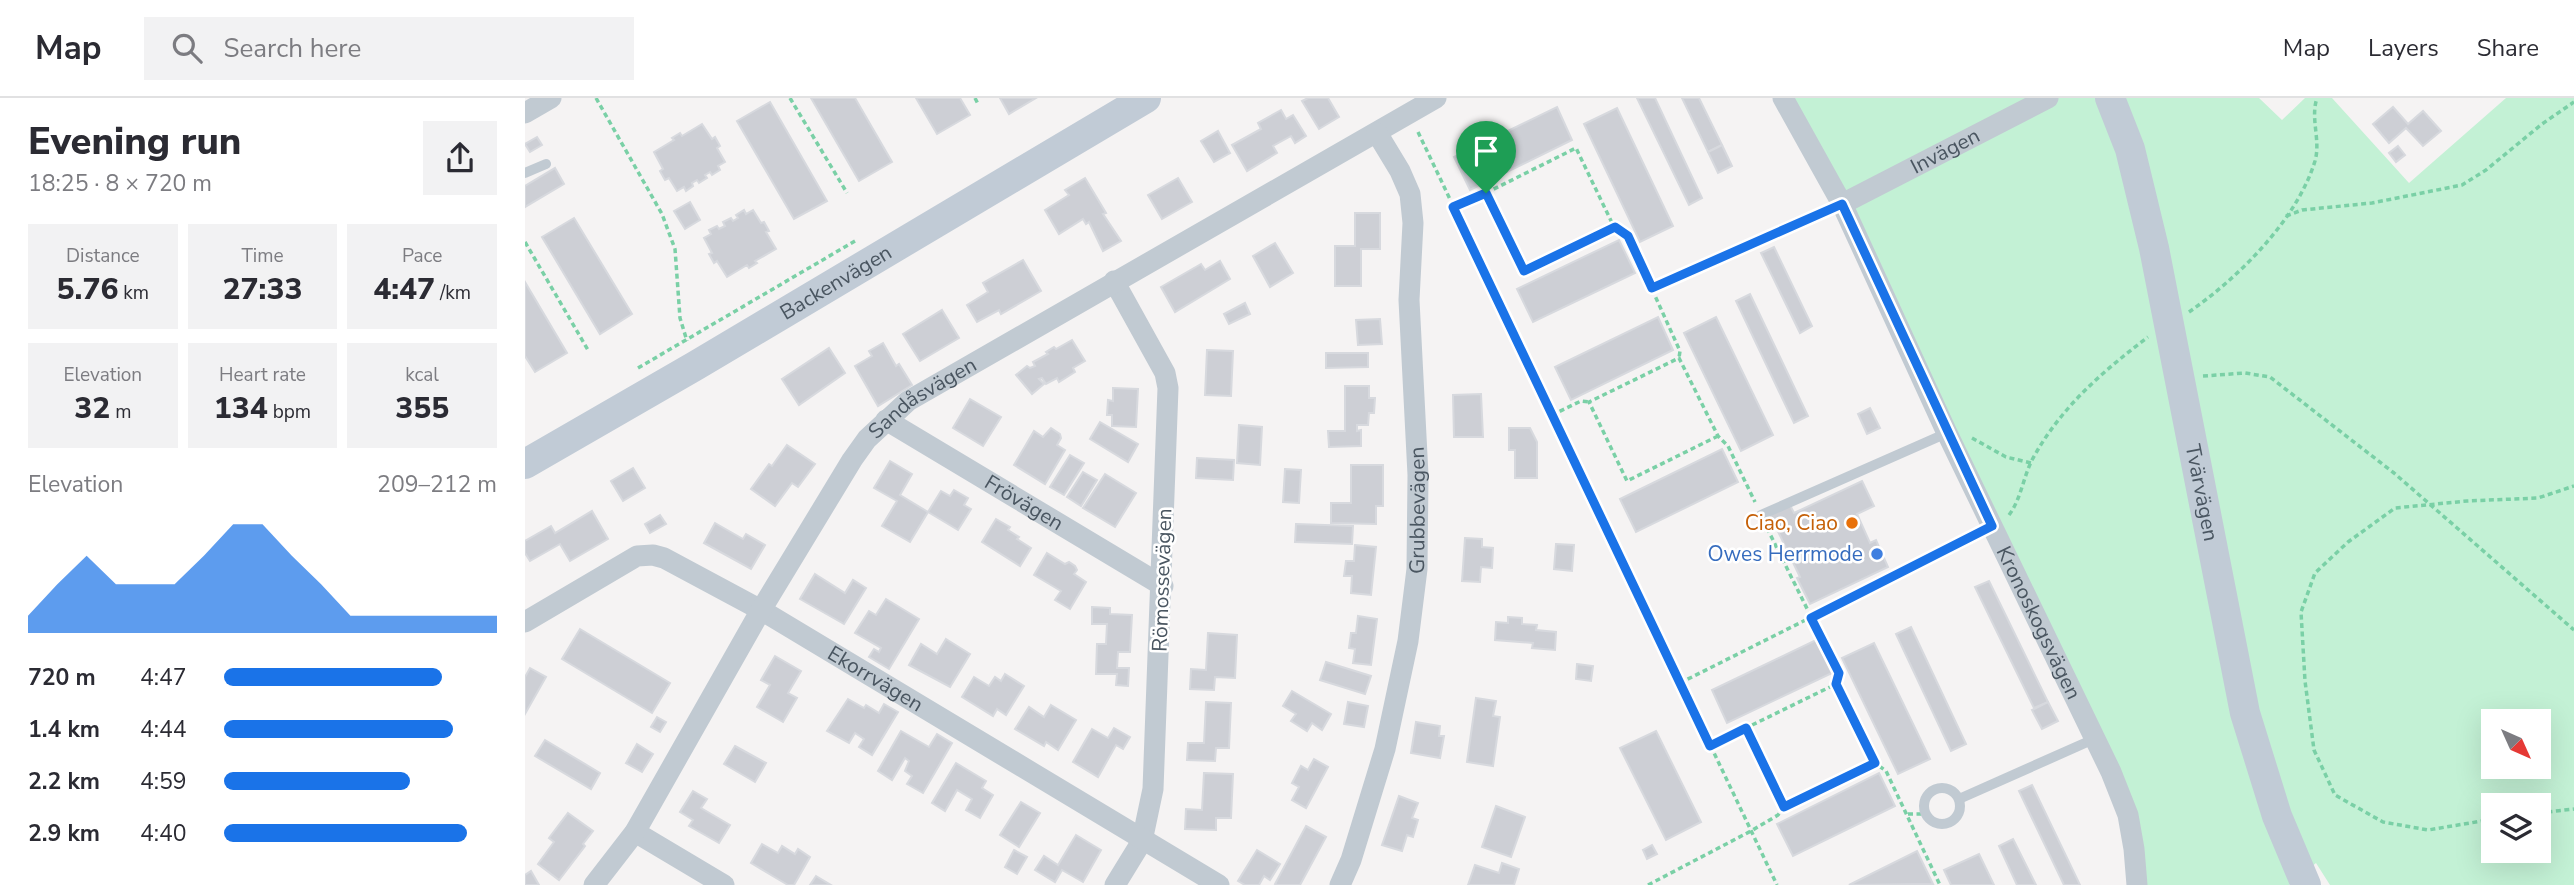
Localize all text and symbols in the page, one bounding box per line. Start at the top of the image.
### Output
search box [144,17,634,80]
text: Map [35,26,102,71]
icon: search [168,29,206,67]
text: Search here [224,31,361,66]
text: Map [2283,32,2330,64]
text: Layers [2368,32,2439,64]
text: Share [2477,32,2539,64]
text: Evening run [28,116,241,167]
button: share [423,121,497,195]
pin [1456,121,1516,193]
street label: Invägen [1906,121,1985,180]
icon: arrive [1467,132,1505,170]
text: 18:25 · 8 × 720 m [28,168,212,199]
street label: Backenvägen [775,238,897,326]
text: Distance [66,243,140,269]
text: Time [241,243,284,269]
text: Pace [402,243,442,269]
text: 5.76 [57,269,118,310]
text: 27:33 [223,269,302,310]
text: 4:47 [373,269,435,310]
text: km [118,280,149,306]
text: /km [435,280,471,306]
street label: Sandåsvägen [862,351,982,445]
text: Elevation [63,362,142,388]
text: Heart rate [219,362,306,388]
text: kcal [405,362,439,388]
text: 32 [74,388,110,429]
text: 134 [214,388,268,429]
text: 355 [395,388,449,429]
text: m [110,399,131,425]
text: bpm [268,399,311,425]
street label: Tvärvägen [2179,442,2225,544]
street label: Grubbevägen [1403,446,1432,574]
street label: Frövägen [979,468,1069,537]
text: Elevation [28,469,123,500]
text: 209–212 m [377,469,497,500]
street label: Römossevägen [1146,508,1178,652]
place label: Ciao, Ciao [1745,509,1838,537]
marker: Ciao, Ciao [1844,515,1860,531]
place label: Owes Herrmode [1707,540,1863,568]
street label: Kronoskogsvägen [1990,541,2088,704]
marker: Owes Herrmode [1869,546,1885,562]
street label: Ekorrvägen [822,639,929,718]
text: 720 m [28,662,96,693]
text: 4:47 [140,662,187,693]
north arrow [2481,709,2551,779]
map controls [2481,709,2551,863]
text: 1.4 km [28,714,100,745]
text: 4:44 [140,714,187,745]
text: 2.2 km [28,766,100,797]
text: 4:59 [140,766,187,797]
button: layers [2481,793,2551,863]
text: 2.9 km [28,818,100,849]
text: 4:40 [140,818,187,849]

